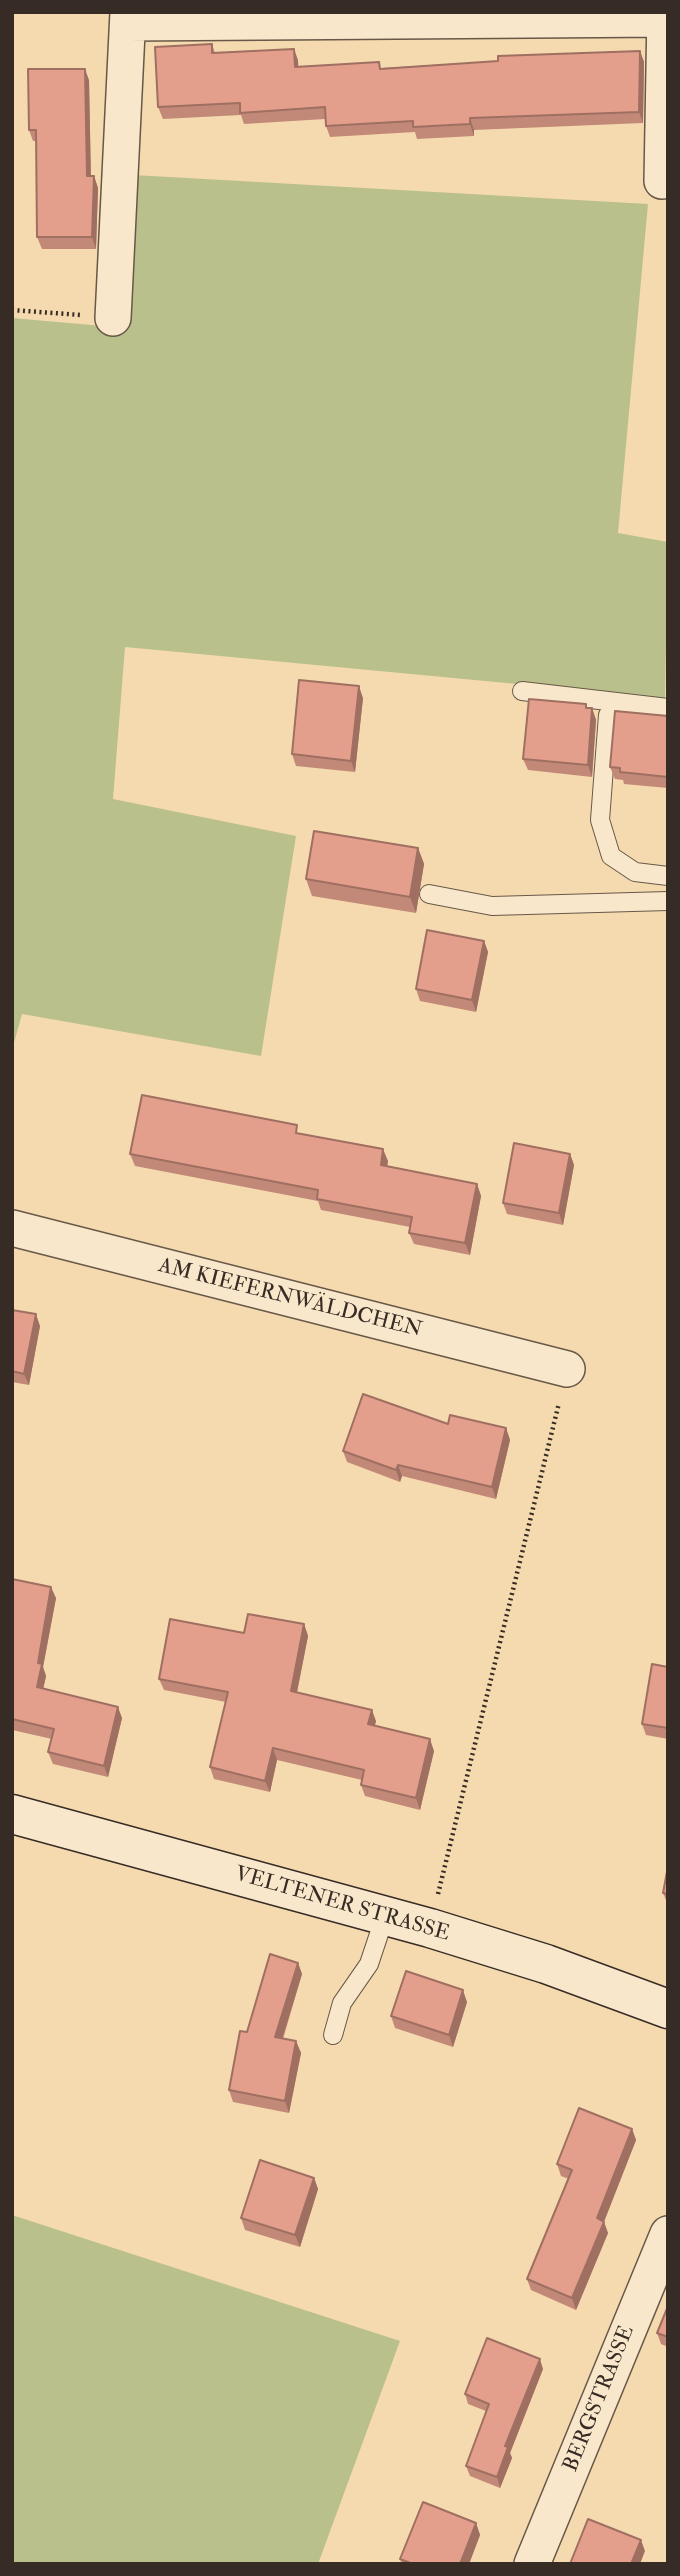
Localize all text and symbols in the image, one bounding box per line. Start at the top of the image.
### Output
street label: AM KIEFERNWÄLDCHEN [156,1254,424,1344]
street label: VELTENER STRASSE [232,1862,452,1948]
street label: BERGSTRASSE [559,2322,641,2476]

